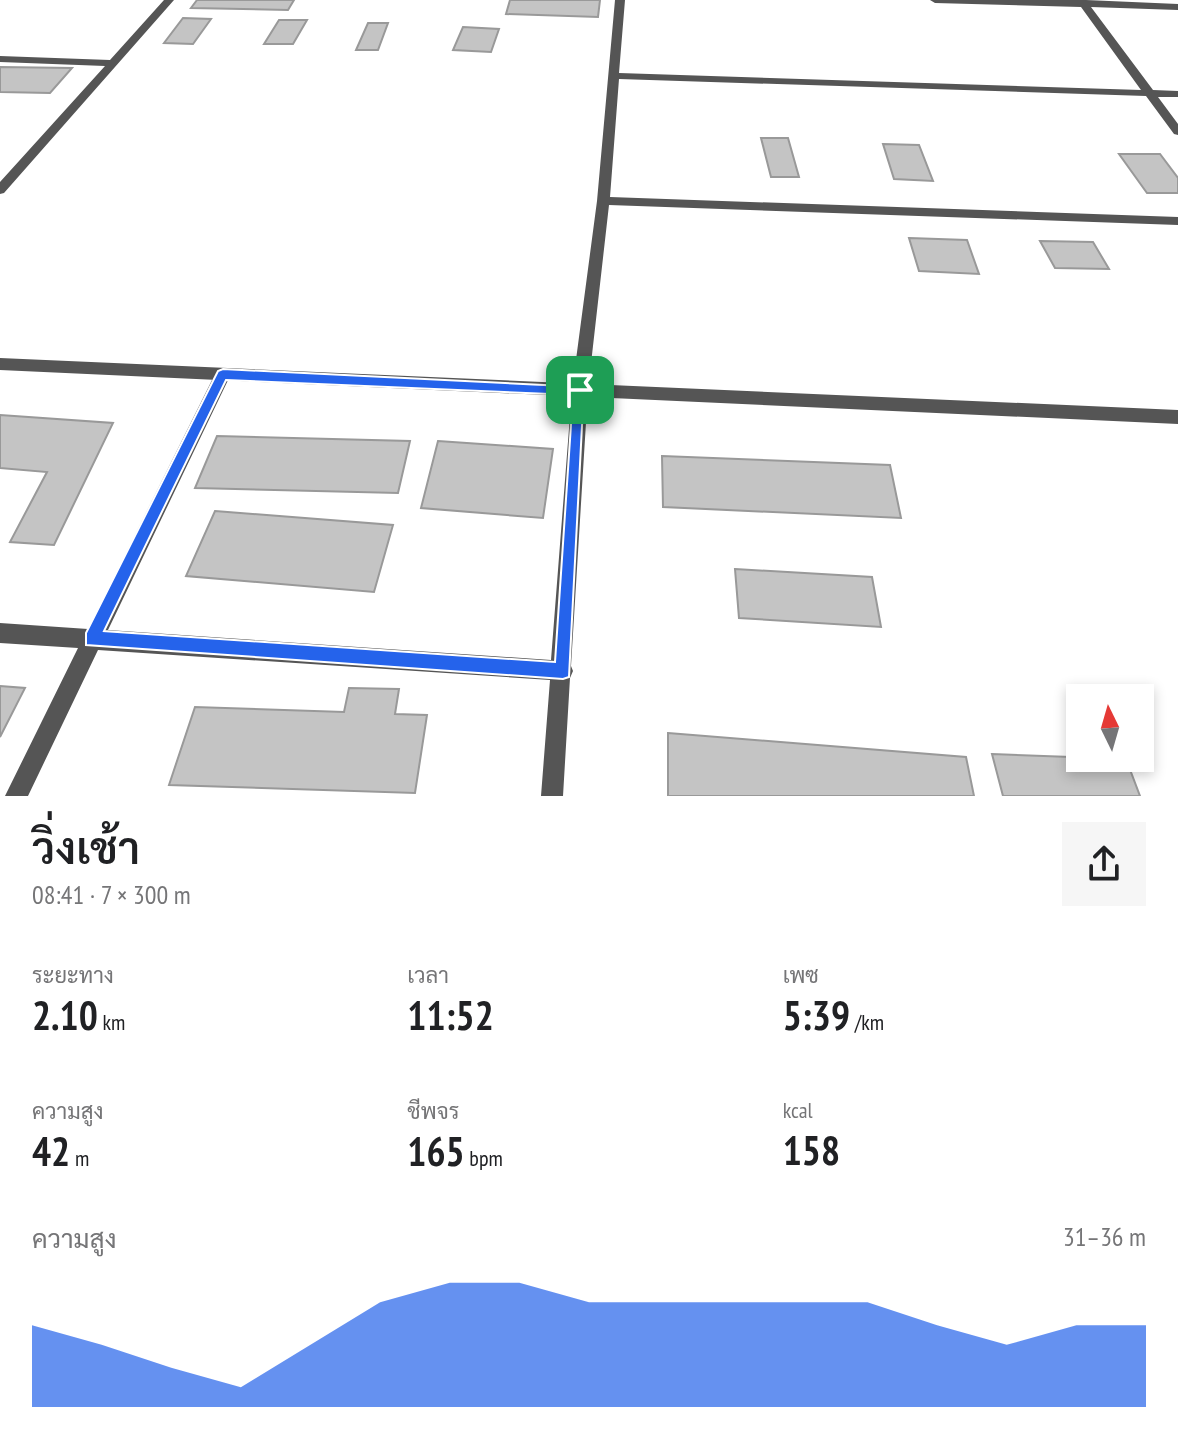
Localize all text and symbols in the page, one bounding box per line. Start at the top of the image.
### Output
pin [546,356,614,424]
icon: arrive [558,368,602,412]
north arrow [1066,684,1154,772]
map controls [1066,684,1154,772]
text: วิ่งเช้า [32,819,140,876]
button: share [1062,822,1146,906]
text: 08:41 · 7 × 300 m [32,878,191,911]
text: ระยะทาง [32,961,114,989]
text: เวลา [407,961,449,989]
text: เพซ [783,961,819,989]
text: 2.10 [32,989,98,1041]
text: 11:52 [407,989,494,1041]
text: 5:39 [783,989,850,1041]
text: km [98,1008,125,1036]
text: /km [850,1008,884,1036]
text: kcal [783,1096,813,1124]
text: ความสูง [32,1097,103,1125]
text: ชีพจร [407,1097,459,1125]
text: 158 [783,1124,840,1176]
text: 42 [32,1125,70,1177]
text: 165 [407,1125,465,1177]
text: m [70,1144,89,1172]
text: bpm [465,1144,503,1172]
text: 31–36 m [1063,1220,1146,1253]
text: ความสูง [32,1222,116,1255]

